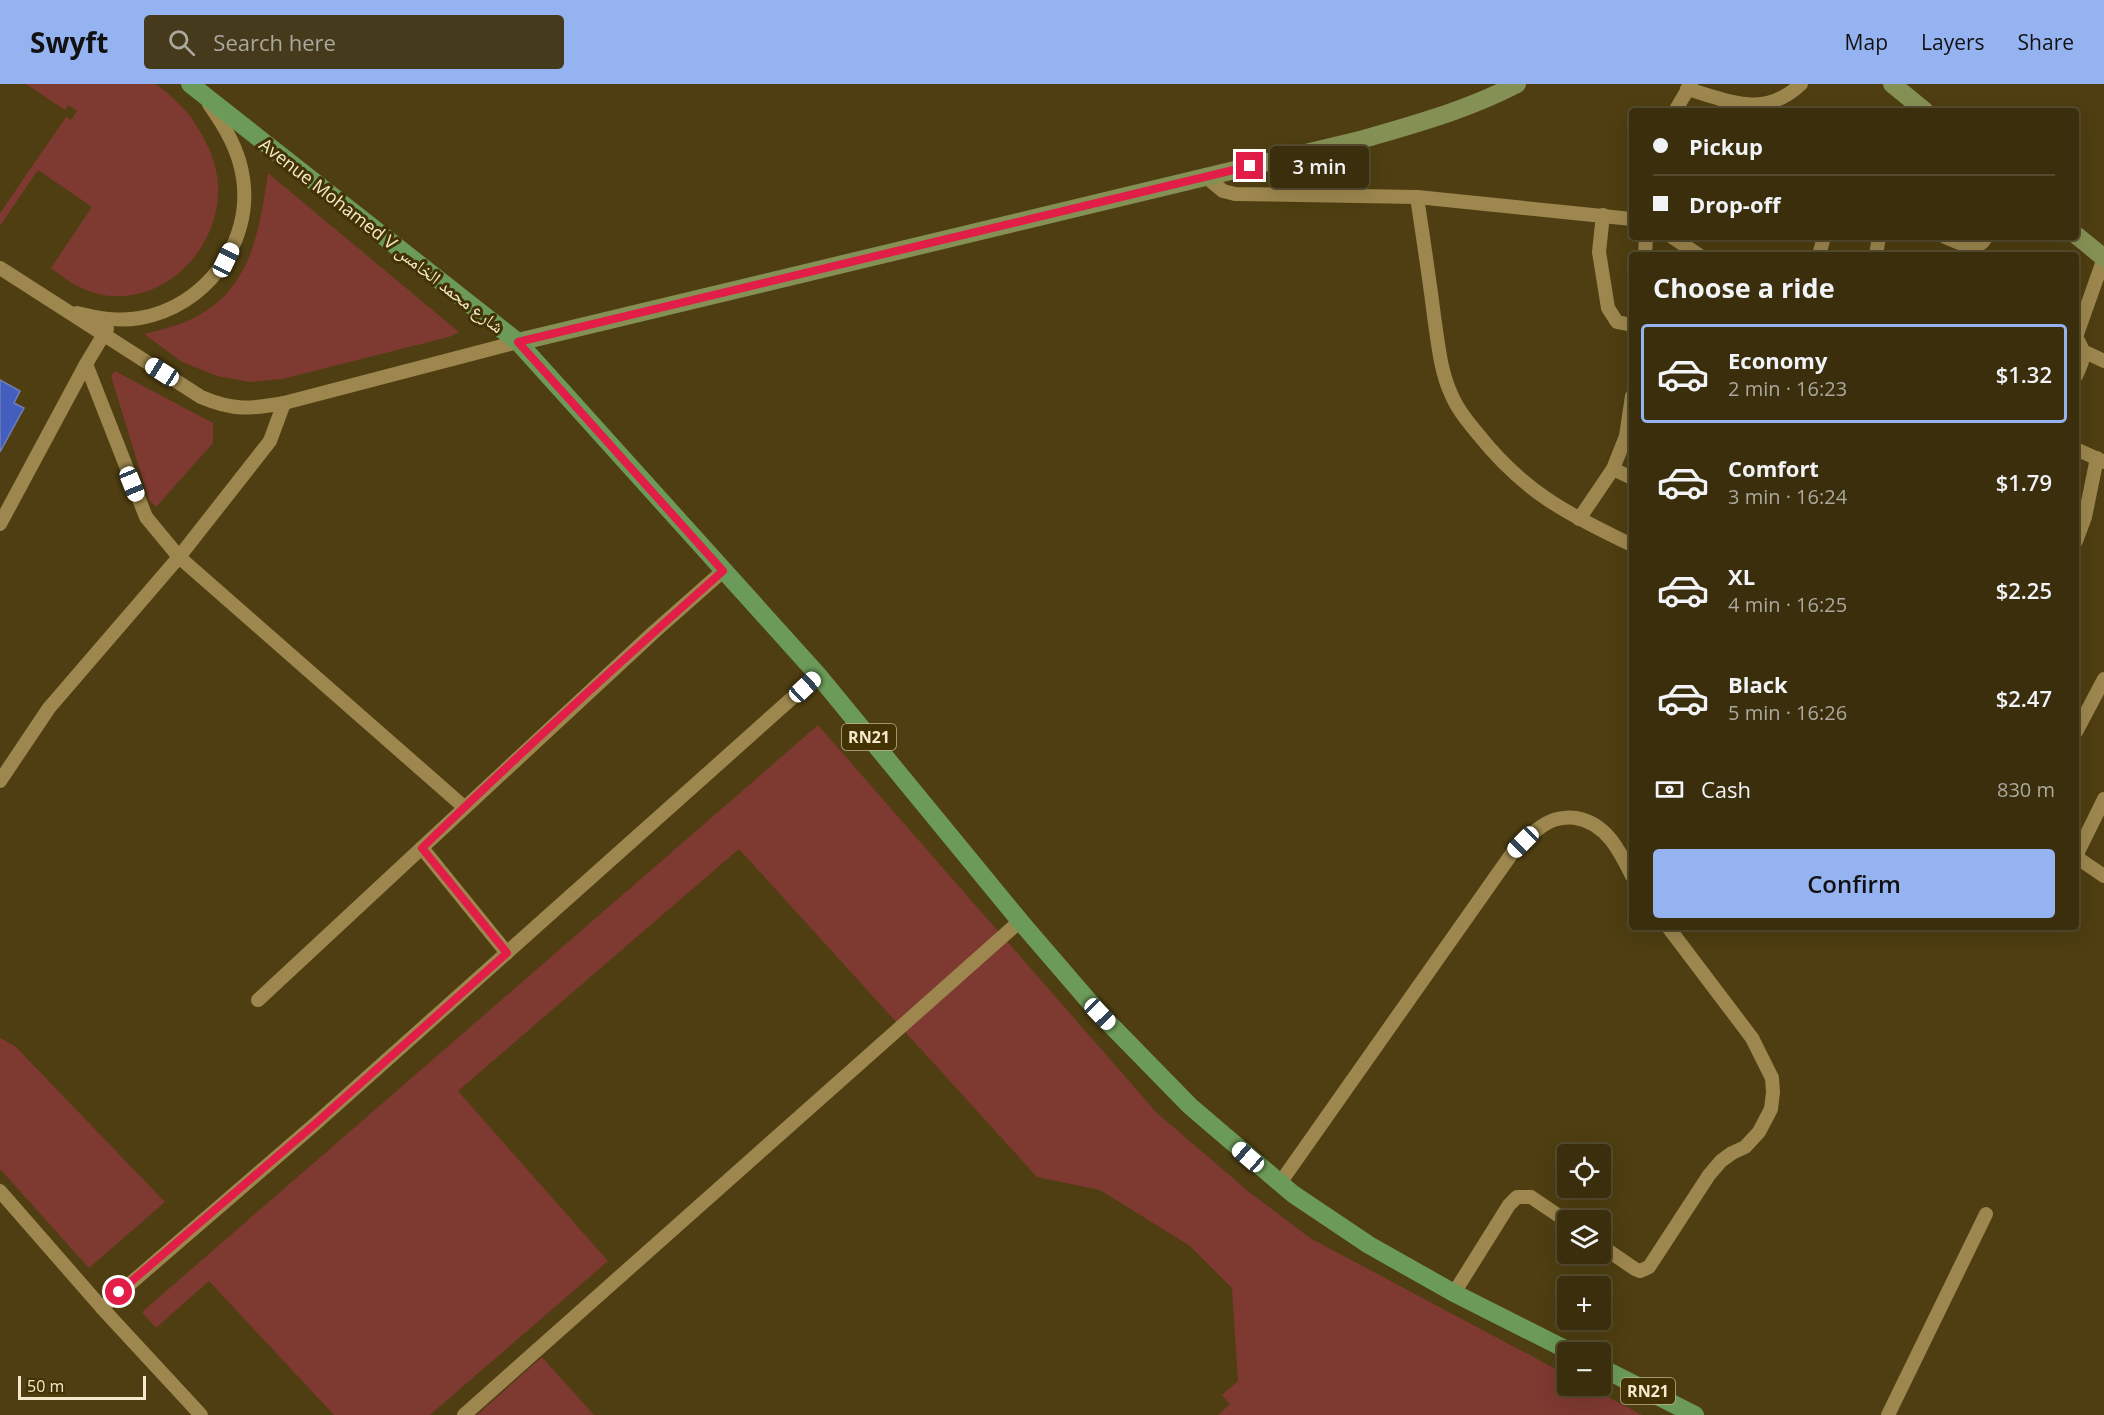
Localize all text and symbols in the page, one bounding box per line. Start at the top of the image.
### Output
search box [144,15,564,69]
text: Swyft [30,23,108,61]
icon: search [165,26,198,59]
text: Search here [213,27,336,57]
text: Map [1845,28,1888,56]
text: Layers [1921,28,1985,56]
text: Share [2018,28,2074,56]
text: Pickup [1689,131,1763,161]
street label: Avenue Mohamed V شارع محمد الخامس [255,132,509,338]
callout: 3 min [1271,145,1370,187]
route end [1236,152,1263,179]
text: 3 min [1293,153,1347,180]
text: Drop-off [1689,189,1781,219]
car [210,240,242,280]
text: Choose a ride [1653,269,1835,306]
text: Economy [1728,345,1827,375]
icon: car [1656,347,1710,401]
car [142,355,182,389]
text: $1.32 [1996,359,2052,389]
text: 2 min · 16:23 [1728,375,1847,402]
text: Comfort [1728,453,1819,483]
icon: car [1656,455,1710,509]
car [117,464,147,504]
text: $1.79 [1996,467,2052,497]
text: 3 min · 16:24 [1728,483,1847,510]
text: XL [1728,561,1755,591]
icon: car [1656,563,1710,617]
text: $2.25 [1996,575,2052,605]
text: 4 min · 16:25 [1728,591,1847,618]
car [786,668,824,706]
text: Black [1728,669,1788,699]
icon: car [1656,671,1710,725]
text: $2.47 [1996,683,2052,713]
text: 5 min · 16:26 [1728,699,1847,726]
road number: RN21 [842,724,896,750]
icon: cash [1653,773,1686,806]
text: Cash [1701,774,1751,804]
text: 830 m [1997,776,2055,803]
car [1504,823,1542,861]
button: Confirm [1653,849,2055,918]
car [1081,995,1119,1033]
car [1229,1138,1267,1176]
map controls [1557,1144,1611,1396]
button: locate [1557,1144,1611,1198]
button: layers [1557,1210,1611,1264]
button: + [1557,1276,1611,1330]
route start [105,1278,132,1305]
button: − [1557,1342,1611,1396]
scale bar [18,1373,146,1400]
text: 50 m [27,1375,64,1397]
road number: RN21 [1621,1378,1675,1404]

